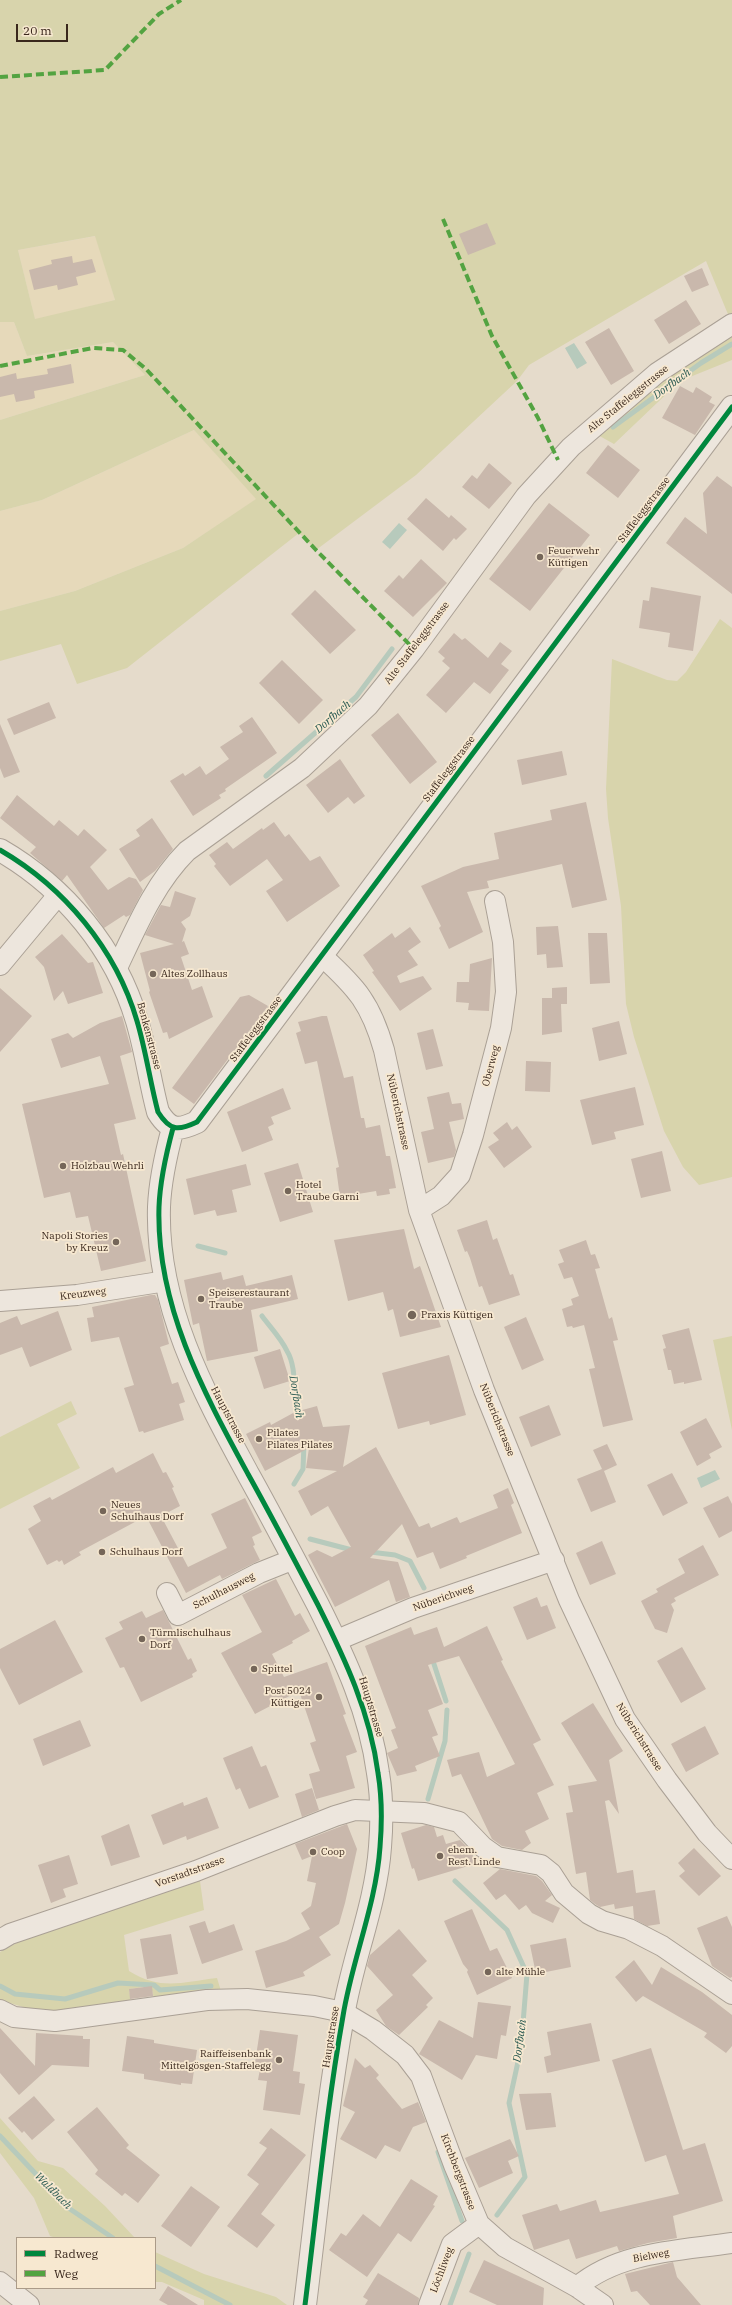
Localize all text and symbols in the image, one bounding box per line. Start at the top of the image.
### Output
scale bar [18,16,70,42]
text: 20 m [23,23,52,38]
street label: Alte Staffeleggstrasse [585,363,671,435]
water label: Dorfbach [651,366,693,402]
street label: Staffeleggstrasse [615,475,673,545]
place label: Feuerwehr Küttigen [548,545,599,568]
marker: Feuerwehr Küttigen [535,552,545,562]
street label: Alte Staffeleggstrasse [382,599,452,687]
water label: Dorfbach [312,698,354,736]
street label: Staffeleggstrasse [420,734,478,804]
place label: Altes Zollhaus [161,968,228,980]
marker: Altes Zollhaus [148,969,158,979]
street label: Staffeleggstrasse [227,994,285,1064]
street label: Benkenstrasse [134,1001,164,1071]
street label: Oberweg [480,1044,502,1088]
street label: Nüberichstrasse [384,1073,412,1151]
place label: Holzbau Wehrli [71,1160,144,1172]
marker: Holzbau Wehrli [58,1161,68,1171]
place label: Hotel Traube Garni [296,1179,359,1202]
marker: Hotel Traube Garni [283,1186,293,1196]
place label: Napoli Stories by Kreuz [42,1230,108,1254]
marker: Napoli Stories by Kreuz [111,1237,121,1247]
street label: Kreuzweg [59,1285,107,1303]
place label: Speiserestaurant Traube [209,1287,289,1310]
marker: Speiserestaurant Traube [196,1294,206,1304]
marker: Praxis Küttigen [406,1309,418,1321]
place label: Praxis Küttigen [421,1309,493,1321]
water label: Dorfbach [286,1375,306,1419]
street label: Nüberichstrasse [477,1382,517,1458]
street label: Hauptstrasse [208,1385,248,1445]
place label: Pilates Pilates Pilates [267,1427,332,1450]
marker: Pilates Pilates Pilates [254,1434,264,1444]
place label: Neues Schulhaus Dorf [111,1499,183,1522]
marker: Neues Schulhaus Dorf [98,1506,108,1516]
place label: Schulhaus Dorf [110,1546,182,1558]
marker: Schulhaus Dorf [97,1547,107,1557]
street label: Schulhausweg [191,1570,257,1612]
street label: Nüberichweg [411,1582,475,1614]
place label: Türmlischulhaus Dorf [150,1627,231,1650]
marker: Türmlischulhaus Dorf [137,1634,147,1644]
place label: Spittel [262,1663,292,1675]
marker: Spittel [249,1664,259,1674]
street label: Hauptstrasse [356,1675,386,1739]
place label: Post 5024 Küttigen [265,1685,311,1708]
marker: Post 5024 Küttigen [314,1692,324,1702]
street label: Nüberichstrasse [613,1701,665,1773]
place label: ehem. Rest. Linde [448,1844,500,1868]
place label: Coop [321,1846,345,1858]
marker: Coop [308,1847,318,1857]
marker: ehem. Rest. Linde [435,1851,445,1861]
street label: Vorstadtstrasse [154,1854,226,1890]
place label: alte Mühle [496,1966,545,1978]
marker: alte Mühle [483,1967,493,1977]
street label: Hauptstrasse [320,2005,342,2069]
water label: Dorfbach [510,2019,530,2063]
place label: Raiffeisenbank Mittelgösgen-Staffelegg [161,2048,271,2072]
marker: Raiffeisenbank Mittelgösgen-Staffelegg [274,2055,284,2065]
street label: Kirchbergstrasse [438,2132,478,2212]
water label: Waldbach [32,2170,74,2212]
legend [16,2237,156,2289]
text: Radweg [54,2246,98,2261]
street label: Löchliweg [428,2246,456,2294]
street label: Bielweg [632,2247,670,2265]
text: Weg [54,2266,78,2281]

